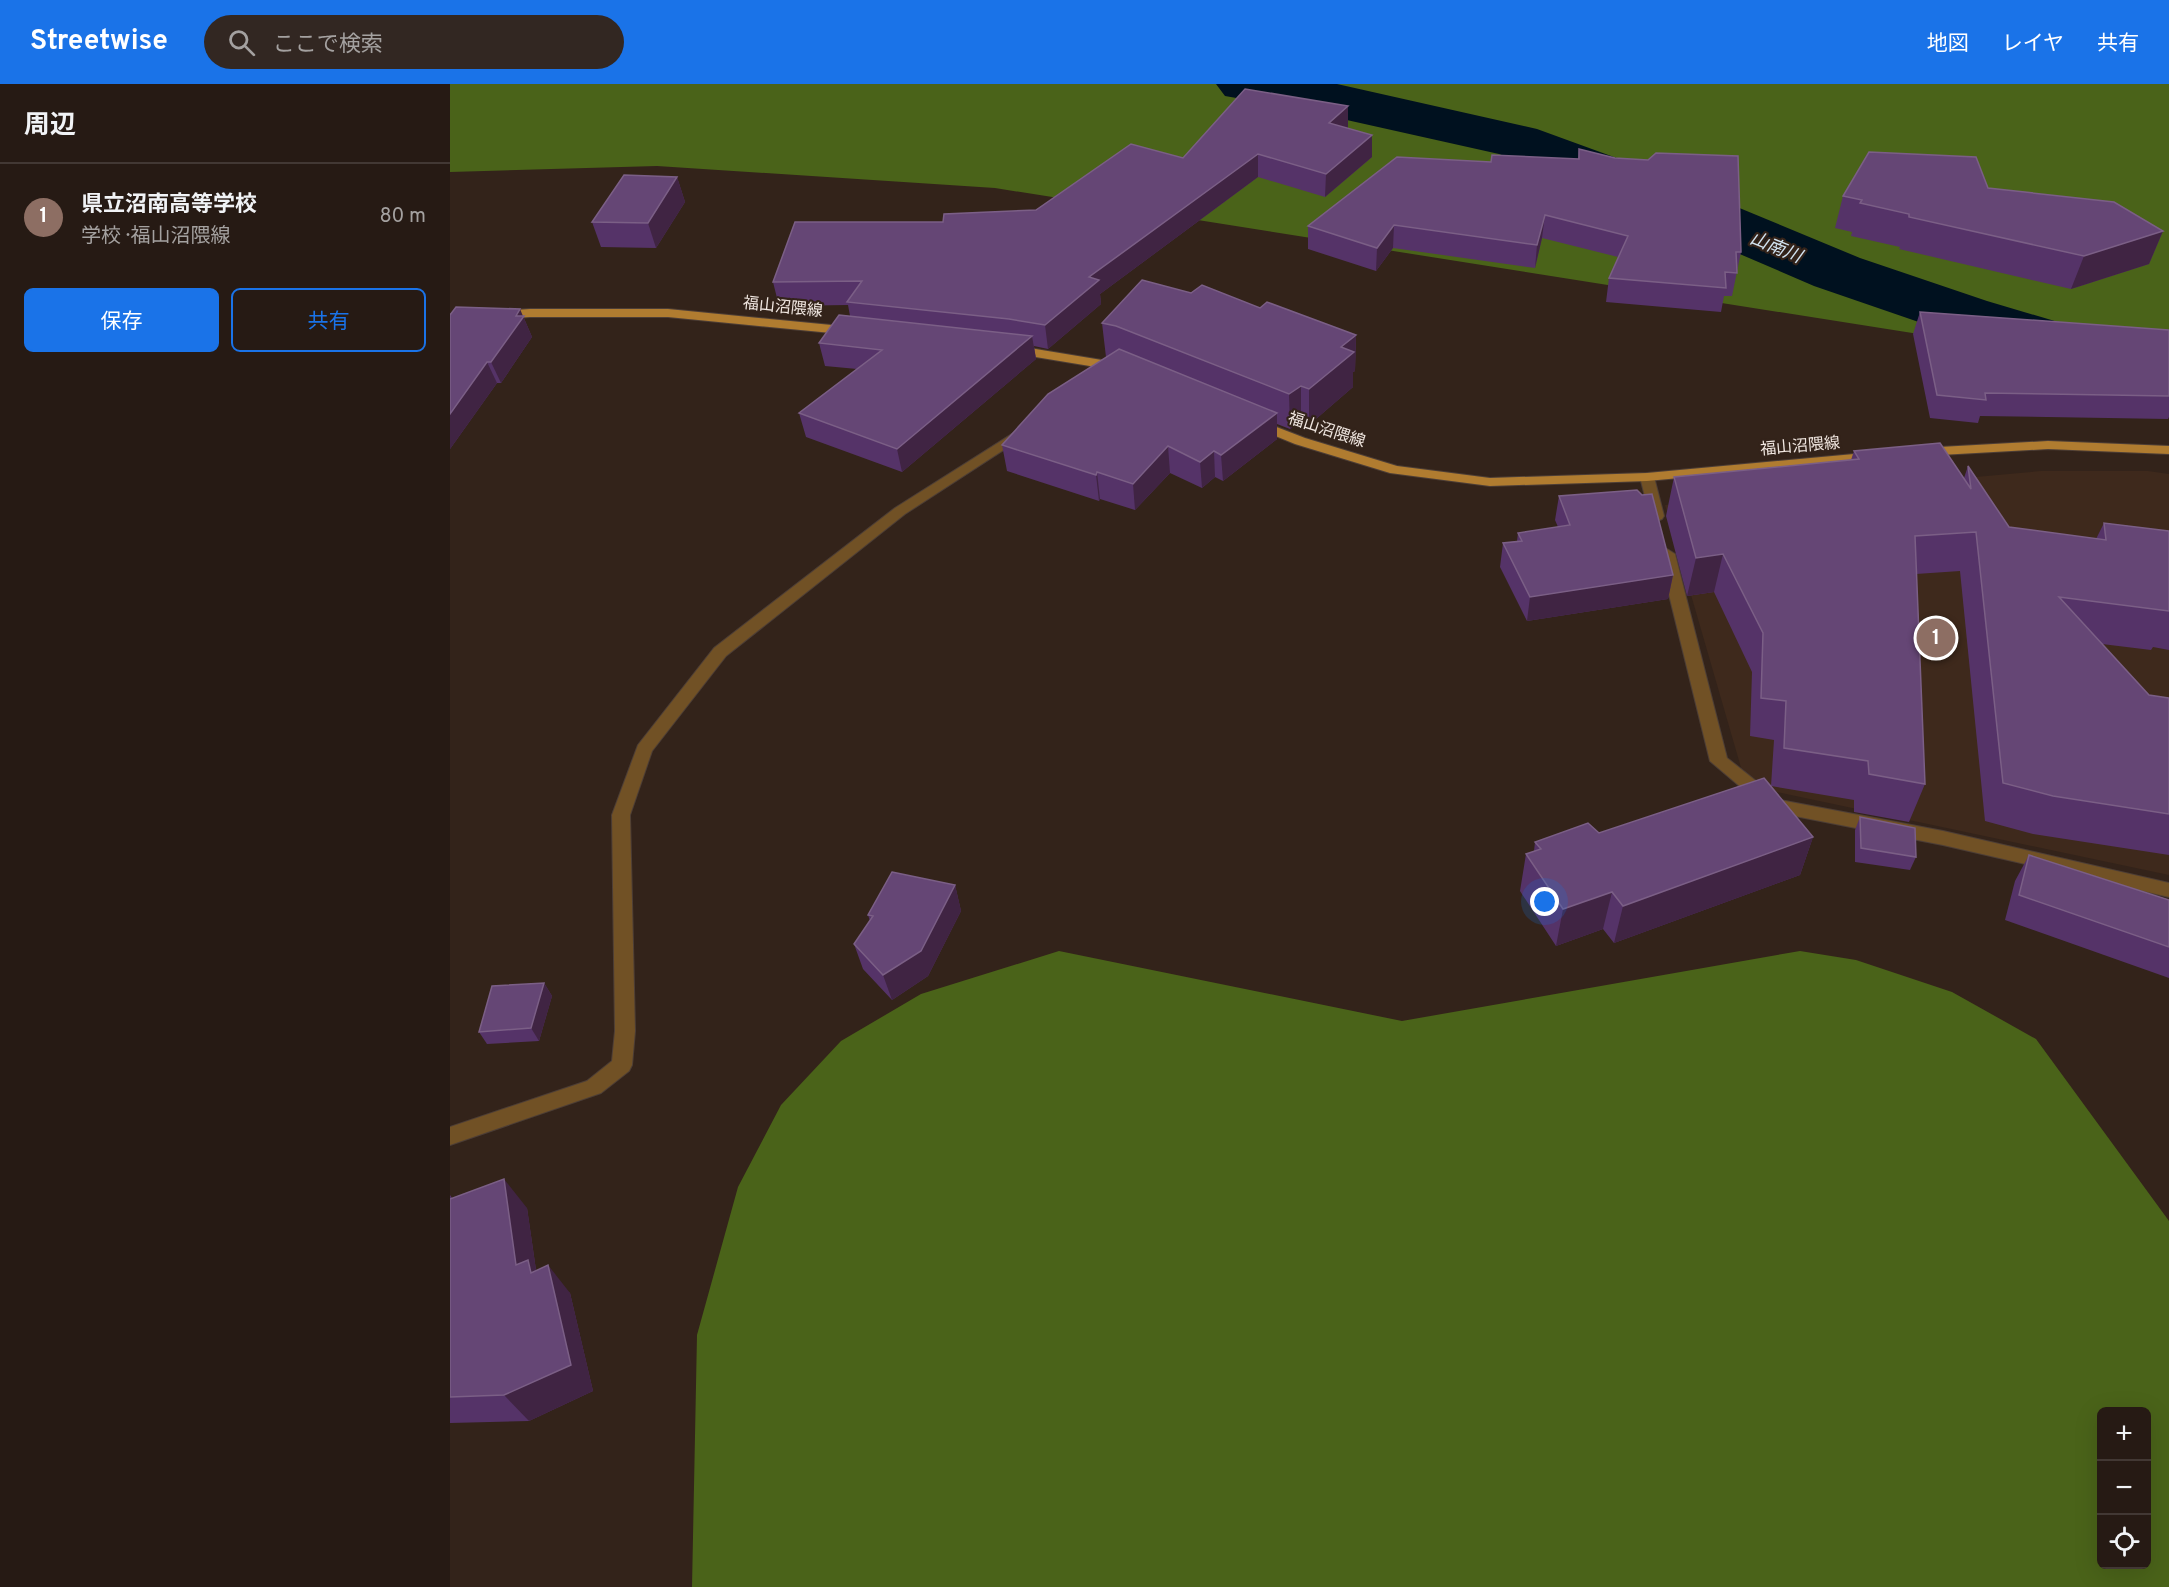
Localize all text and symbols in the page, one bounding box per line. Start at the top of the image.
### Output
search box [204,15,624,69]
text: Streetwise [30,24,168,60]
icon: search [225,26,258,59]
text: 地図 [1927,31,1969,58]
text: レイヤ [2002,31,2064,58]
text: 共有 [2097,31,2139,58]
text: ここで検索 [273,32,383,59]
text: 周辺 [24,110,76,143]
text: 県立沼南高等学校 [81,192,257,219]
text: 1 [40,204,48,230]
text: 80 m [380,204,426,230]
text: 学校 · 福山沼隈線 [81,224,230,250]
water label: 山南川 [1746,228,1807,270]
button: 保存 [24,288,219,352]
button: 共有 [231,288,426,352]
street label: 福山沼隈線 [742,294,824,322]
street label: 福山沼隈線 [1285,409,1368,453]
street label: 福山沼隈線 [1759,434,1841,460]
pin: 1 [1916,616,1956,660]
your location [1530,887,1559,916]
map controls [2097,1407,2151,1569]
button: + [2097,1407,2151,1461]
button: − [2097,1461,2151,1515]
button: locate [2097,1515,2151,1569]

